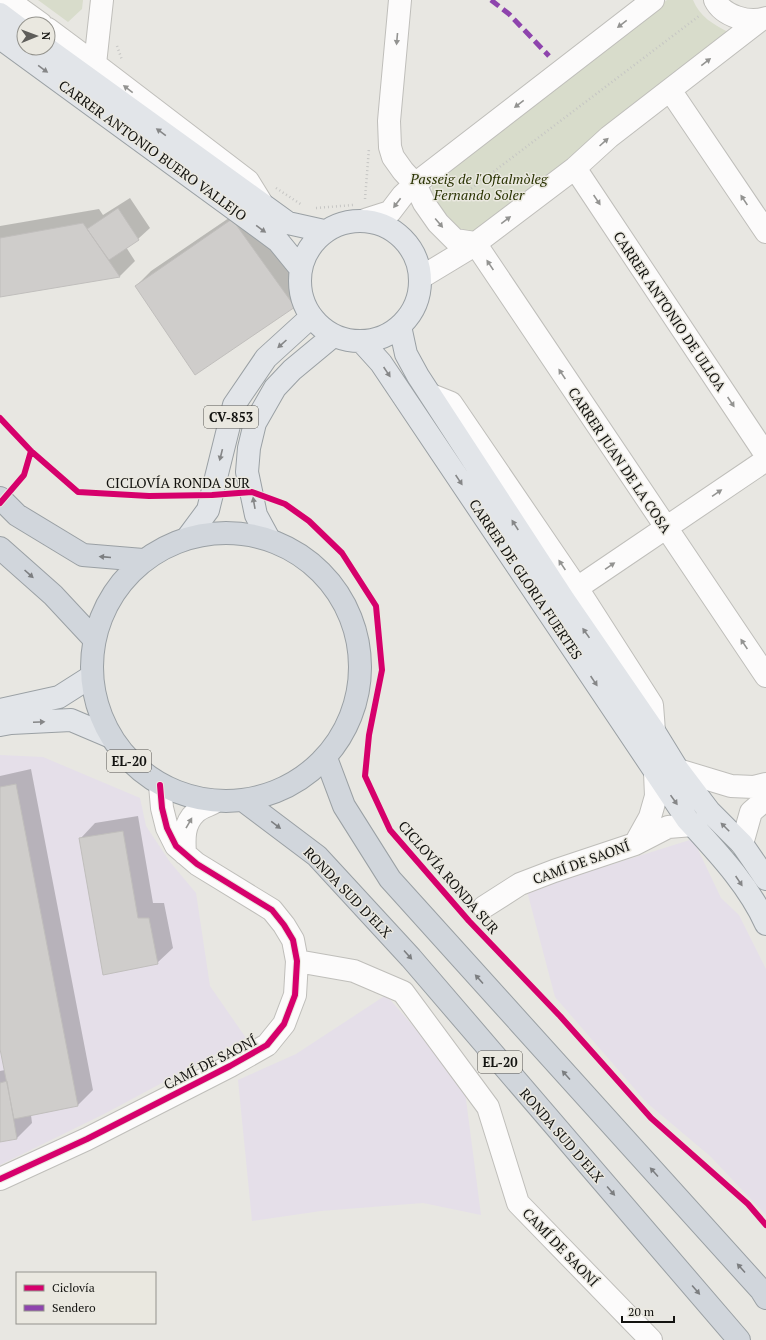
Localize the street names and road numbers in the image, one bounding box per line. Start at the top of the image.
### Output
street label: CARRER ANTONIO BUERO VALLEJO [55,75,251,225]
street label: CARRER ANTONIO DE ULLOA [609,227,731,395]
street label: CARRER JUAN DE LA COSA [564,383,676,537]
road number: CV-853 [204,406,258,428]
street label: CICLOVÍA RONDA SUR [106,473,250,492]
street label: CARRER DE GLORIA FUERTES [465,495,587,663]
road number: EL-20 [107,750,151,772]
street label: CICLOVÍA RONDA SUR [395,816,503,938]
street label: CAMÍ DE SAONÍ [530,836,632,888]
street label: RONDA SUD D'ELX [300,843,397,942]
street label: CAMÍ DE SAONÍ [160,1030,260,1094]
road number: EL-20 [478,1051,522,1073]
street label: RONDA SUD D'ELX [516,1084,609,1187]
street label: CAMÍ DE SAONÍ [519,1204,603,1290]

